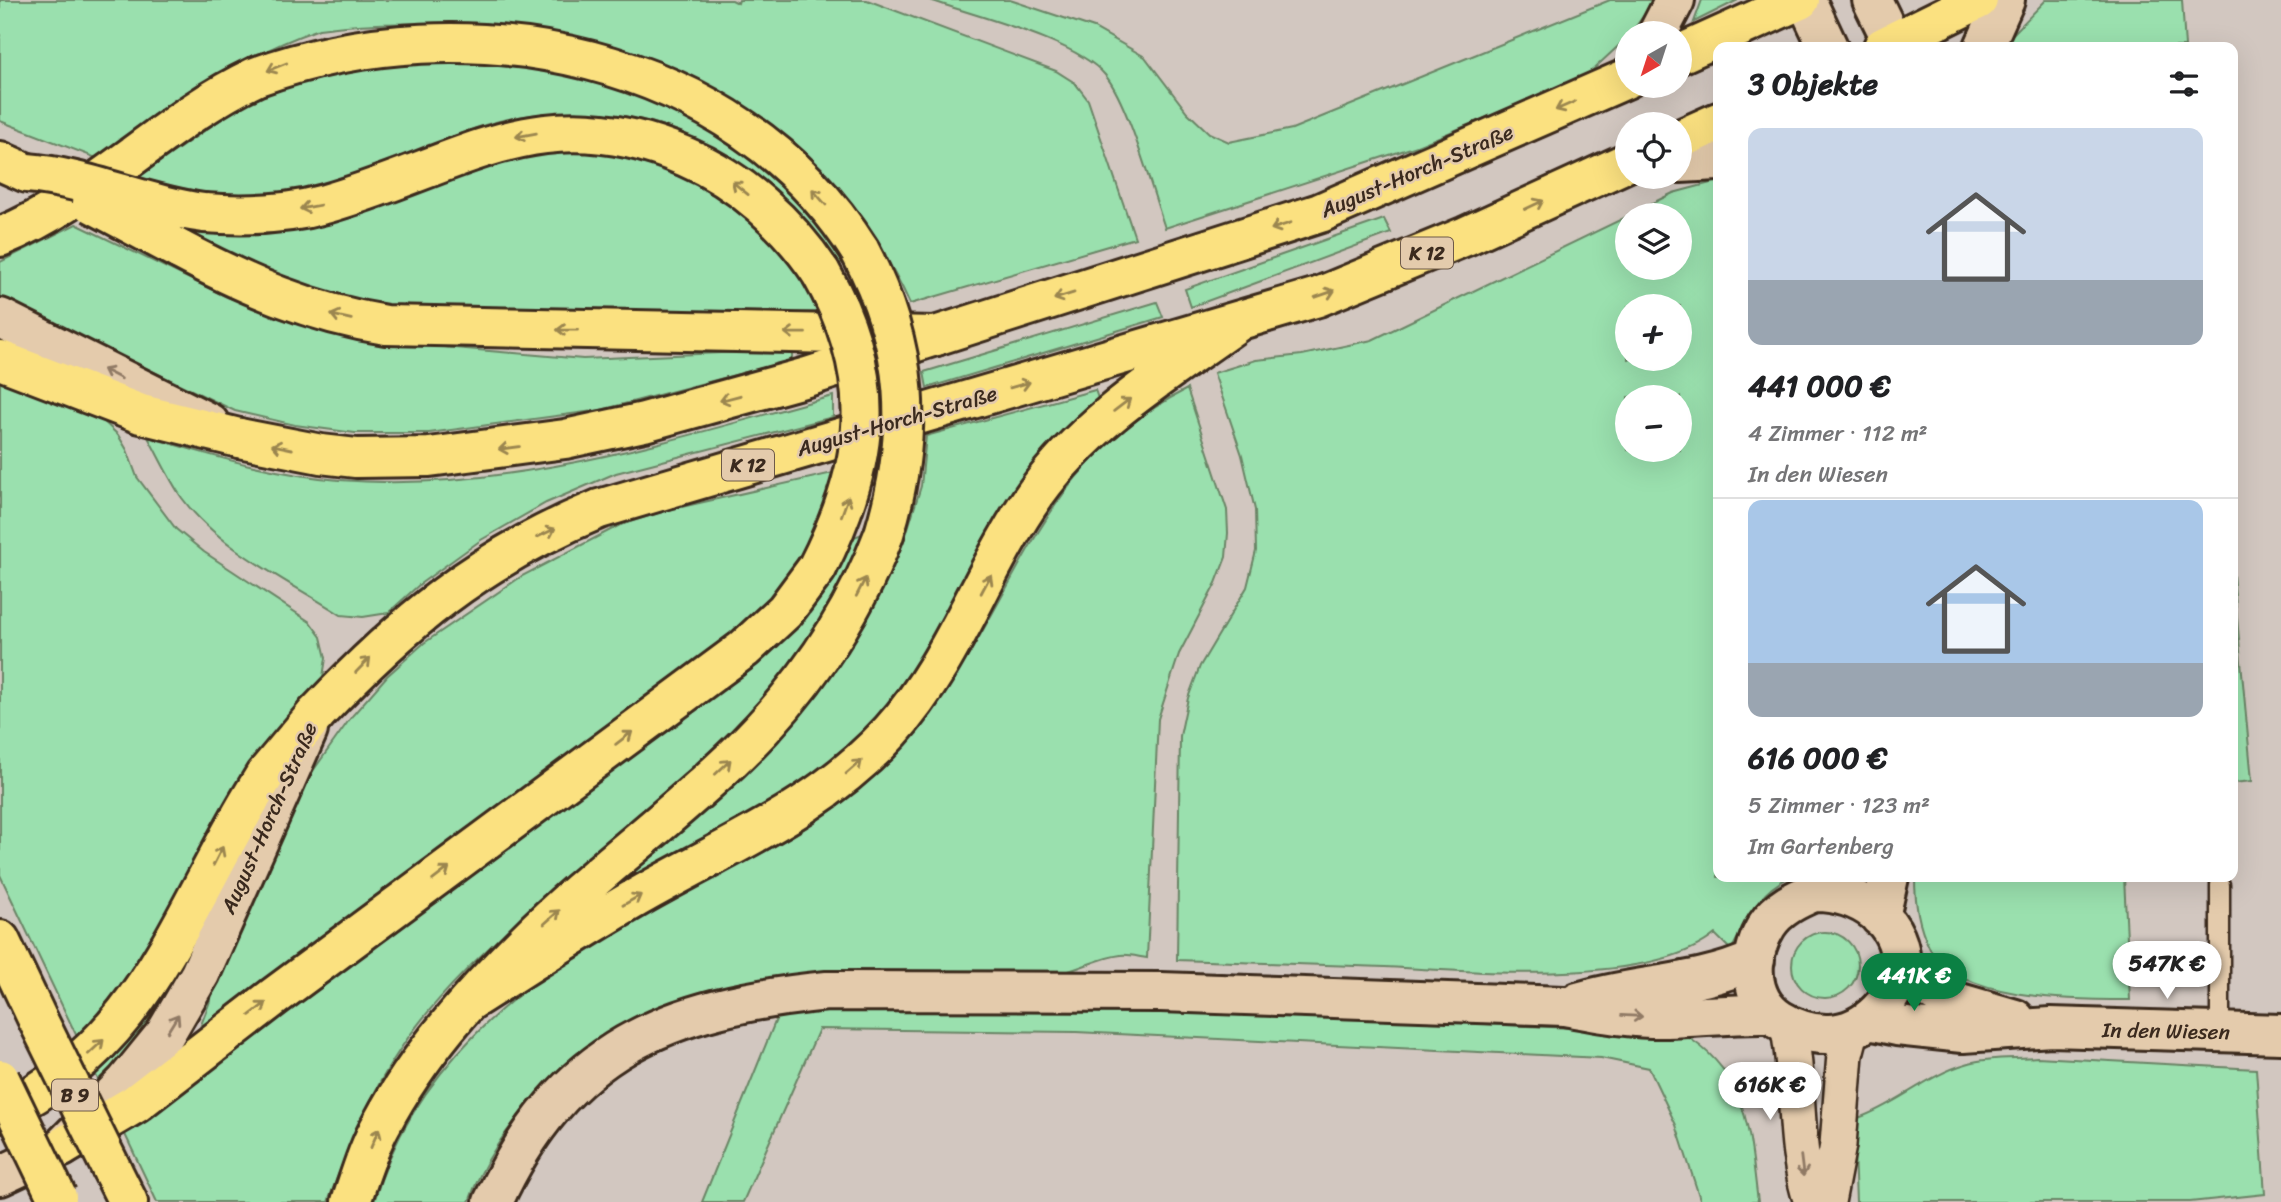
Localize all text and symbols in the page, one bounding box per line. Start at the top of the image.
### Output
north arrow [1615,21,1692,98]
map controls [1615,21,1692,462]
text: 3 Objekte [1748,57,1878,111]
one-way arrow [267,62,289,75]
icon: filters [2165,65,2203,103]
one-way arrow [1555,100,1576,113]
button: locate [1615,112,1692,189]
street label: August-Horch-Straße [1314,113,1520,229]
one-way arrow [515,129,538,143]
icon: home [1913,174,2039,300]
one-way arrow [732,181,750,196]
one-way arrow [811,188,827,206]
one-way arrow [1523,198,1544,211]
one-way arrow [299,201,322,214]
button: layers [1615,203,1692,280]
one-way arrow [1270,221,1292,233]
road number: K 12 [1401,238,1453,268]
one-way arrow [1313,287,1335,299]
one-way arrow [1053,290,1075,303]
button: + [1615,294,1692,371]
one-way arrow [330,310,353,323]
one-way arrow [556,323,579,337]
one-way arrow [783,327,806,340]
text: 441 000 € [1748,359,1891,413]
one-way arrow [102,366,123,380]
street label: August-Horch-Straße [791,374,1002,468]
one-way arrow [1009,378,1031,391]
button: − [1615,385,1692,462]
one-way arrow [720,393,742,406]
one-way arrow [1112,397,1131,412]
text: 4 Zimmer · 112 m² [1748,413,1928,454]
one-way arrow [271,440,294,454]
one-way arrow [498,441,520,454]
road number: K 12 [722,450,774,480]
text: In den Wiesen [1748,454,1888,495]
one-way arrow [840,496,852,518]
one-way arrow [535,525,556,539]
icon: home [1913,546,2039,672]
one-way arrow [979,574,993,595]
one-way arrow [854,577,868,598]
one-way arrow [354,657,371,674]
street label: August-Horch-Straße [209,716,328,921]
one-way arrow [614,731,633,746]
text: 616 000 € [1748,731,1887,785]
one-way arrow [714,759,732,775]
one-way arrow [844,759,862,775]
text: 5 Zimmer · 123 m² [1748,785,1930,826]
text: Im Gartenberg [1748,826,1894,867]
one-way arrow [212,846,226,867]
one-way arrow [431,866,450,881]
one-way arrow [622,893,642,907]
one-way arrow [543,909,561,925]
pin: 547K € [2110,942,2224,1001]
text: 547K € [2129,943,2205,984]
pin: 441K € [1857,954,1971,1013]
text: 441K € [1877,955,1951,996]
one-way arrow [249,1002,267,1017]
one-way arrow [1620,1010,1643,1023]
street label: In den Wiesen [2101,1011,2230,1051]
one-way arrow [166,1013,180,1033]
one-way arrow [87,1038,104,1055]
pin: 616K € [1713,1062,1827,1122]
text: 616K € [1734,1064,1806,1105]
road number: B 9 [52,1079,98,1110]
one-way arrow [369,1128,382,1150]
one-way arrow [1796,1154,1809,1177]

